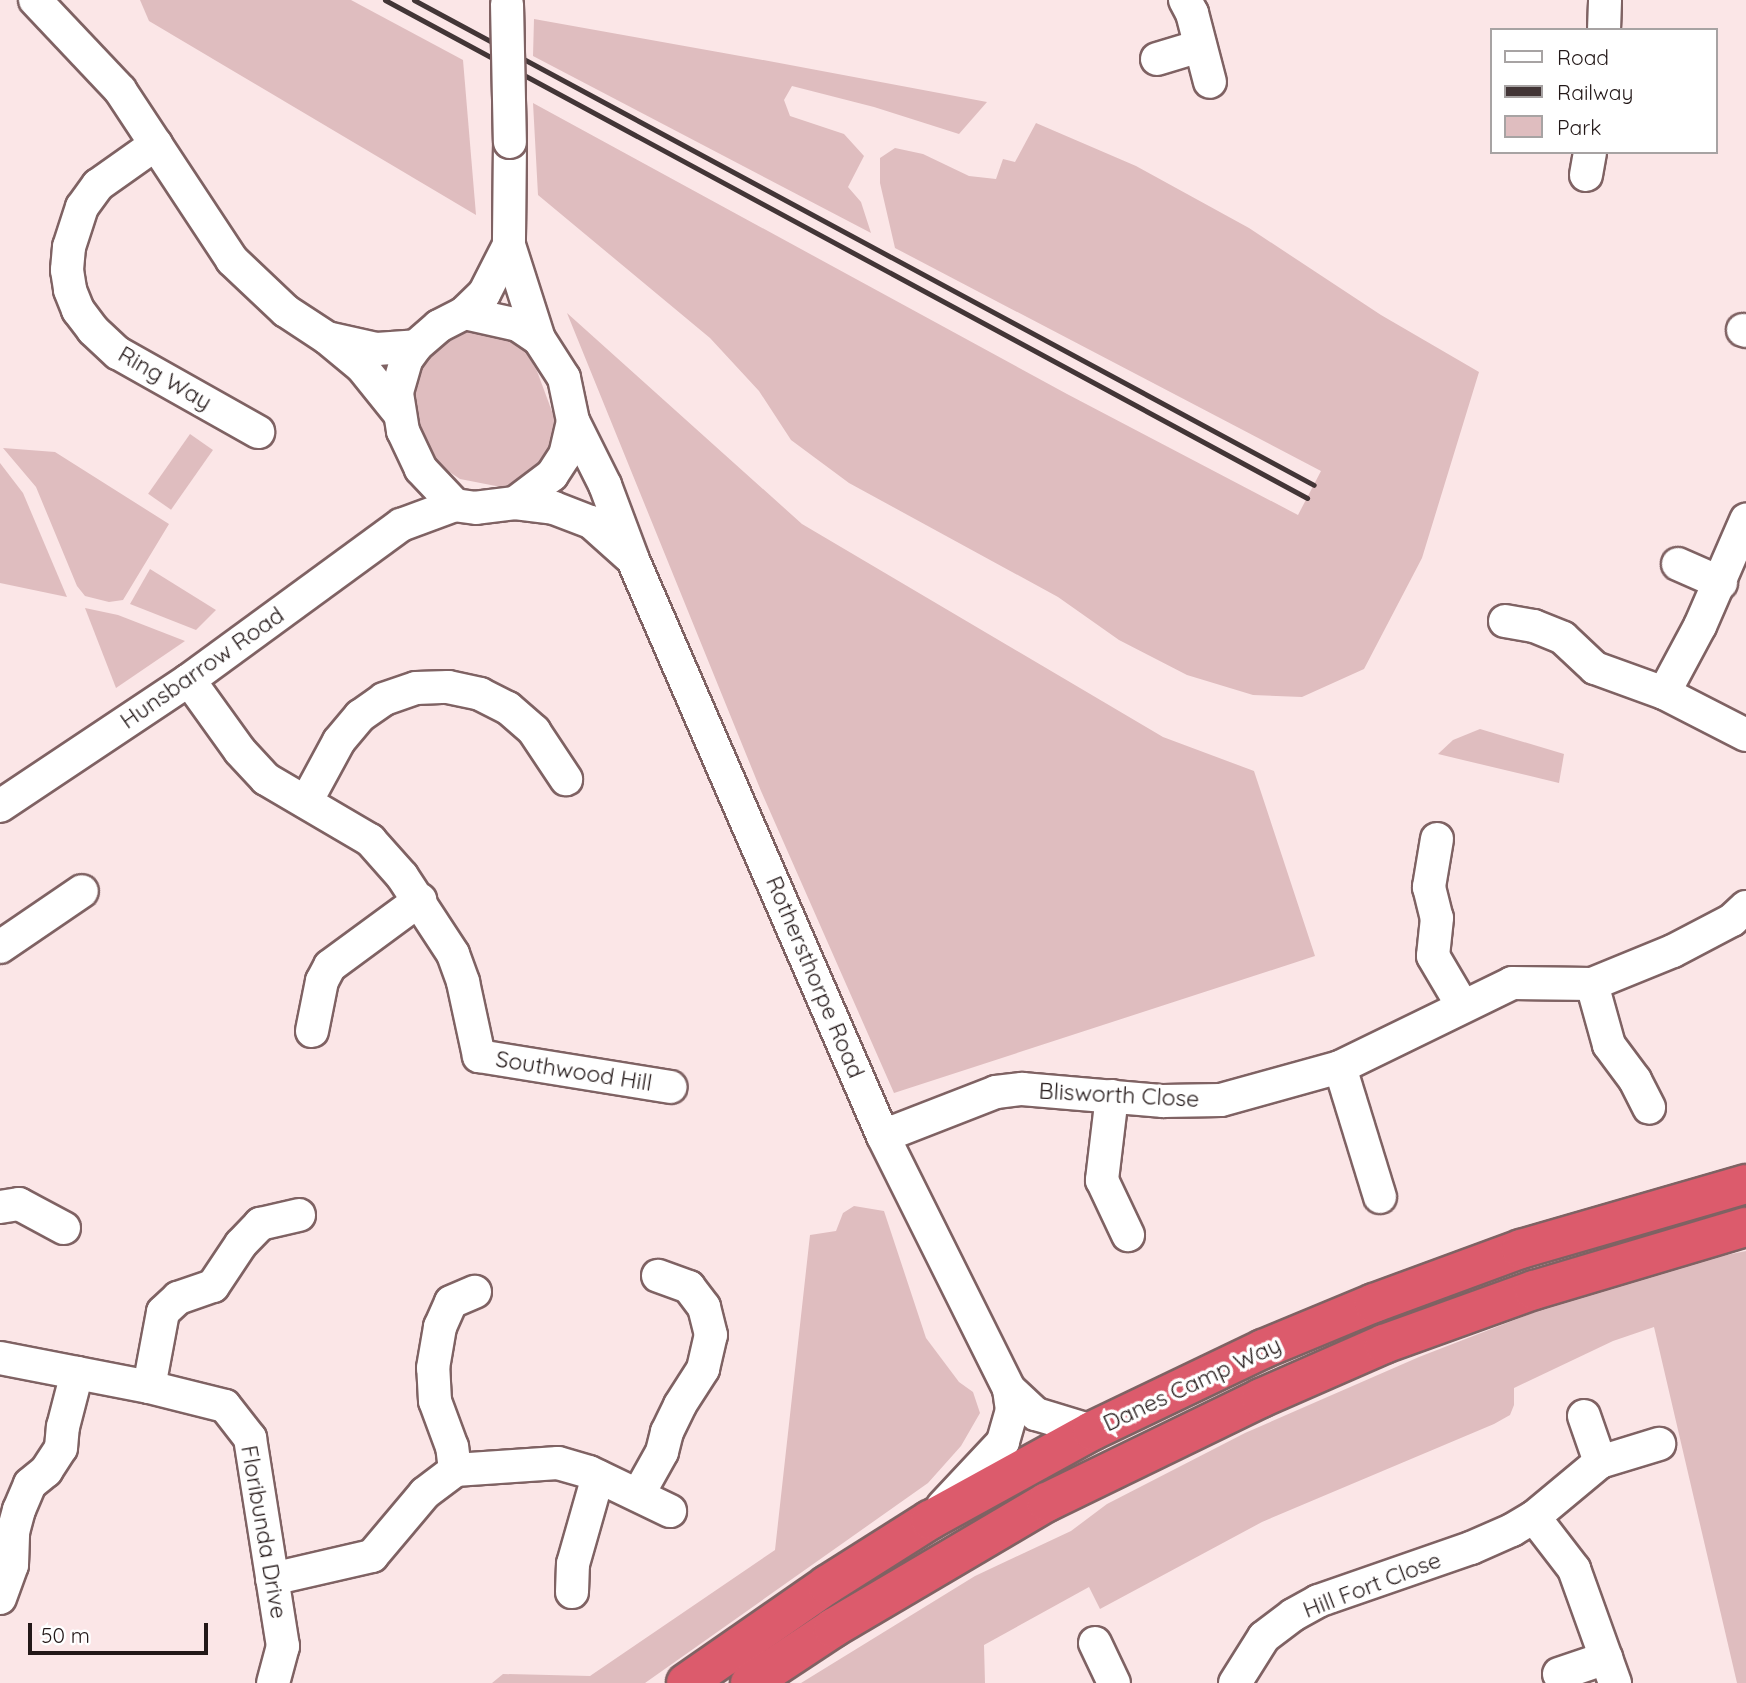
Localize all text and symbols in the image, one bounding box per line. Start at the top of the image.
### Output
legend [1490,28,1718,154]
text: Road [1557,44,1609,70]
text: Railway [1557,79,1633,105]
text: Park [1557,114,1601,140]
street label: Ring Way [113,340,217,416]
street label: Hunsbarrow Road [115,601,289,735]
street label: Rothersthorpe Road [760,872,870,1082]
street label: Southwood Hill [494,1045,654,1097]
street label: Blisworth Close [1038,1077,1200,1113]
street label: Danes Camp Way [1099,1331,1285,1437]
street label: Floribunda Drive [235,1443,293,1621]
street label: Hill Fort Close [1299,1546,1445,1624]
scale bar [32,1610,212,1654]
text: 50 m [41,1622,90,1648]

